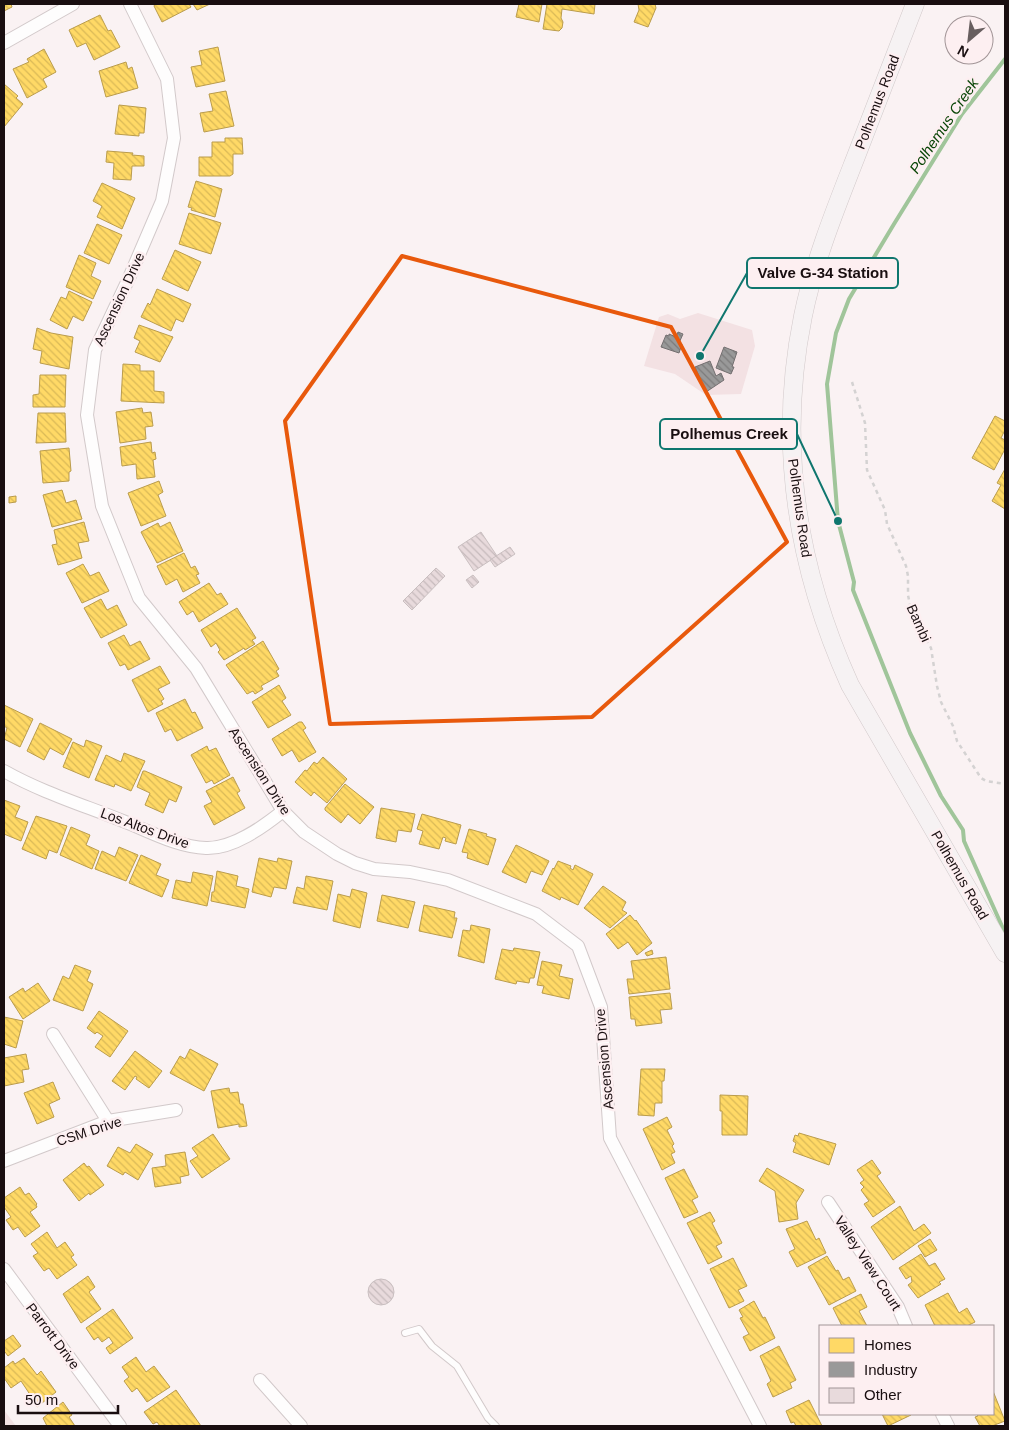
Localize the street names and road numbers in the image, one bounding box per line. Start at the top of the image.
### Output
street label: Polhemus Road [852,53,902,151]
street label: Ascension Drive [90,250,148,348]
street label: Polhemus Road [785,458,815,558]
street label: Bambi [904,602,934,644]
street label: Ascension Drive [226,724,294,818]
street label: Los Altos Drive [98,805,192,852]
street label: Polhemus Road [928,828,992,922]
street label: Ascension Drive [592,1008,616,1110]
street label: CSM Drive [54,1113,124,1149]
street label: Valley View Court [832,1213,905,1313]
street label: Parrott Drive [23,1300,83,1372]

